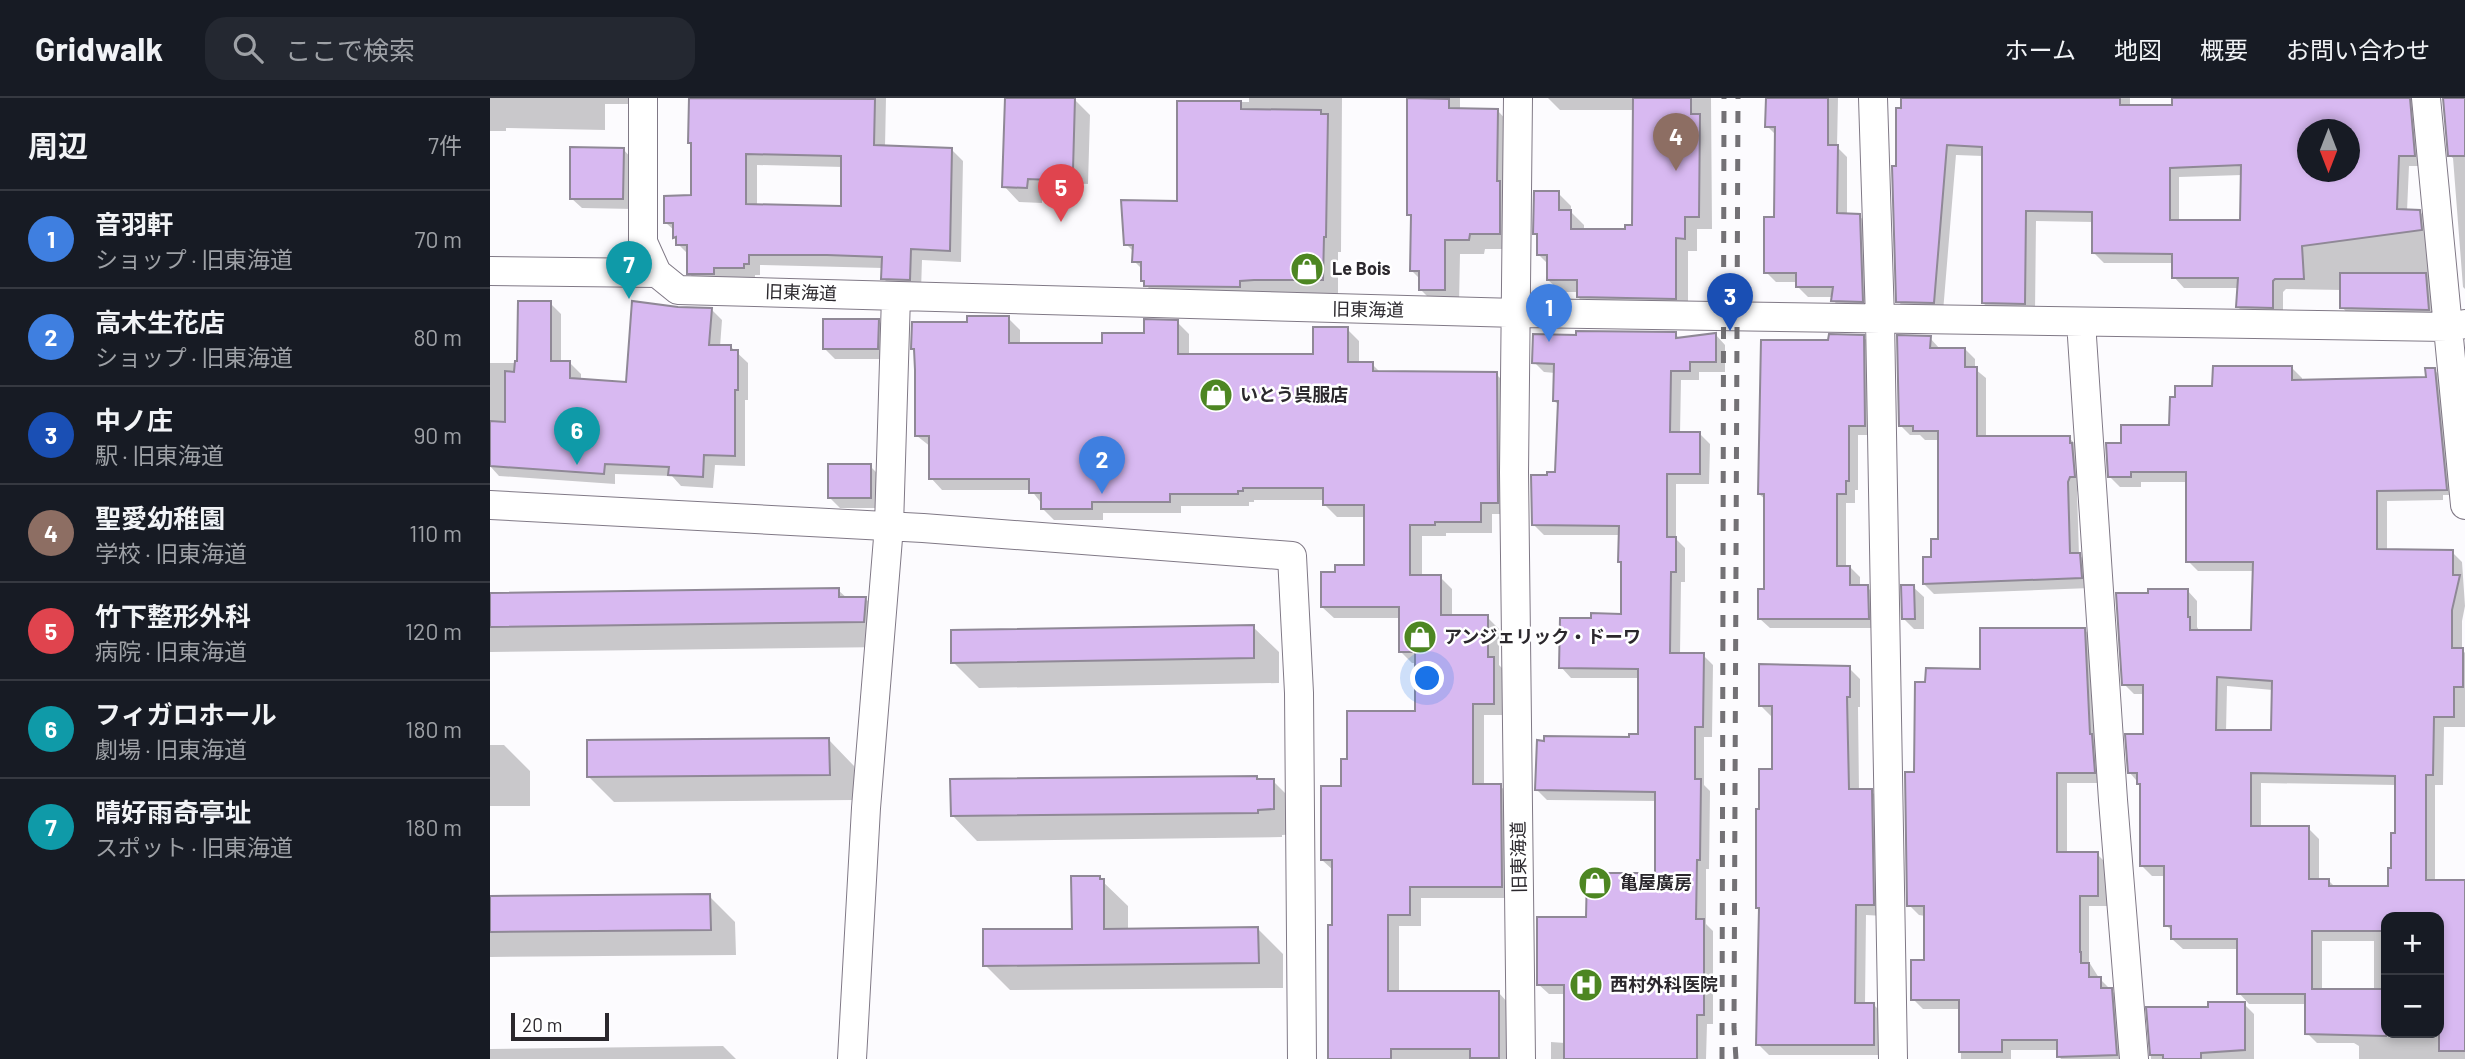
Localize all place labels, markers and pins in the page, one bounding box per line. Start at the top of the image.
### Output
pin: 4 [1653,113,1699,171]
pin: 5 [1038,164,1084,222]
pin: 7 [606,241,652,299]
shop icon: Le Bois [1288,250,1326,288]
place label: Le Bois [1332,257,1391,279]
pin: 3 [1707,273,1753,331]
pin: 1 [1526,284,1572,342]
shop icon: いとう呉服店 [1197,376,1235,414]
place label: いとう呉服店 [1240,383,1348,405]
pin: 6 [554,407,600,465]
pin: 2 [1079,436,1125,494]
shop icon: アンジェリック・ドーワ [1401,618,1439,656]
place label: アンジェリック・ドーワ [1444,625,1641,647]
shop icon: 亀屋廣房 [1576,864,1614,902]
place label: 亀屋廣房 [1620,871,1692,893]
hospital icon: 西村外科医院 [1567,966,1605,1004]
place label: 西村外科医院 [1610,973,1718,995]

